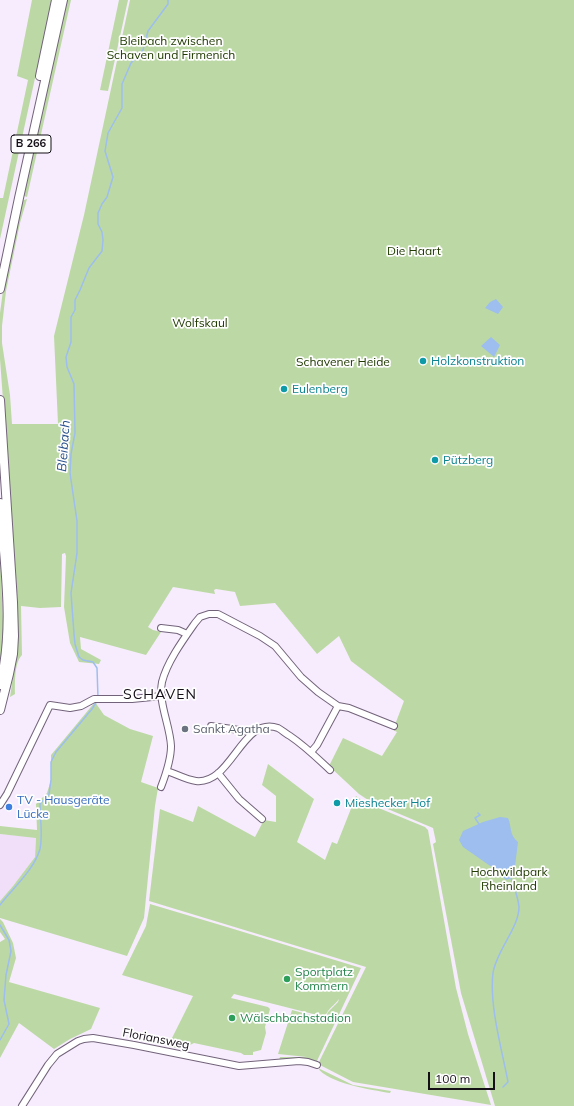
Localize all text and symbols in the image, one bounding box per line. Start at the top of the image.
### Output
park label: Bleibach zwischen Schaven und Firmenich [107,34,235,62]
road number: B 266 [11,135,51,153]
park label: Die Haart [387,244,441,258]
park label: Wolfskaul [172,316,228,330]
place label: Holzkonstruktion [431,354,524,368]
park label: Schavener Heide [296,355,390,369]
marker: Holzkonstruktion [418,356,428,366]
place label: Eulenberg [292,382,348,396]
marker: Eulenberg [279,384,289,394]
water label: Bleibach [54,420,74,472]
place label: Pützberg [443,453,493,467]
marker: Pützberg [430,455,440,465]
district label: SCHAVEN [123,687,197,703]
place label: Sankt Agatha [193,722,270,736]
marker: Sankt Agatha [180,724,190,734]
place label: TV - Hausgeräte Lücke [17,793,109,821]
place label: Mieshecker Hof [345,796,430,810]
marker: Mieshecker Hof [332,798,342,808]
marker: TV - Hausgeräte Lücke [4,802,14,812]
park label: Hochwildpark Rheinland [470,865,548,893]
place label: Sportplatz Kommern [295,965,353,993]
marker: Sportplatz Kommern [282,974,292,984]
place label: Wälschbachstadion [240,1011,351,1025]
marker: Wälschbachstadion [227,1013,237,1023]
street label: Floriansweg [121,1025,191,1053]
scale bar [430,1064,497,1090]
text: 100 m [435,1071,470,1086]

